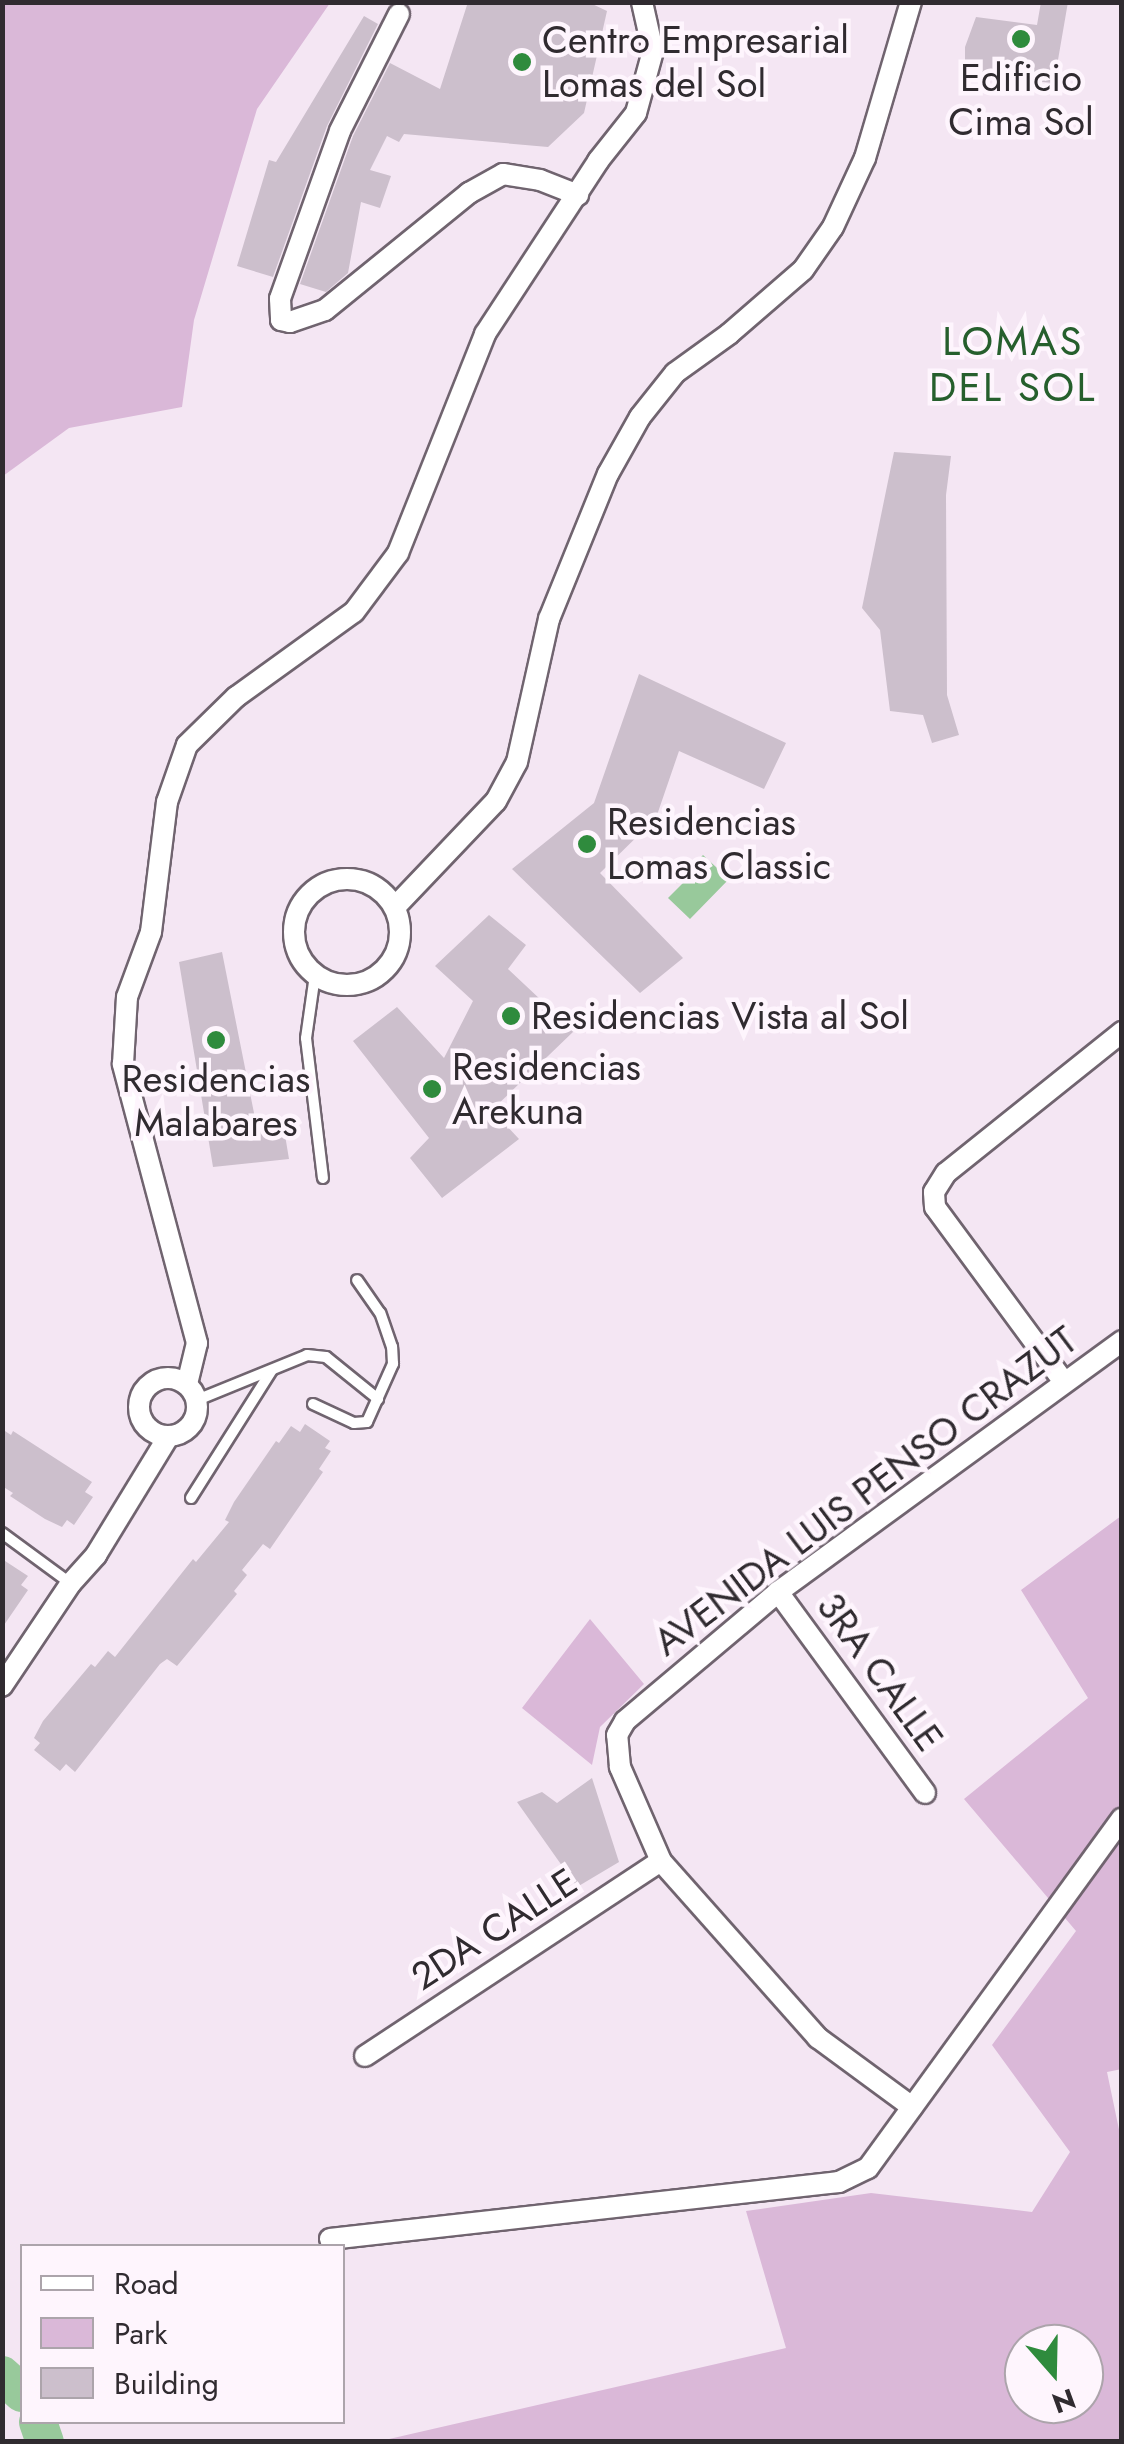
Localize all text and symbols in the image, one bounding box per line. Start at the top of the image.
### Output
place label: Centro Empresarial Lomas del Sol [542,17,849,106]
marker: Edificio Cima Sol [1010,28,1032,50]
marker: Centro Empresarial Lomas del Sol [511,51,533,73]
place label: Edificio Cima Sol [948,55,1094,144]
district label: LOMAS DEL SOL [929,317,1097,411]
place label: Residencias Lomas Classic [607,799,831,888]
marker: Residencias Lomas Classic [576,833,598,855]
place label: Residencias Vista al Sol [531,993,909,1039]
marker: Residencias Vista al Sol [500,1005,522,1027]
marker: Residencias Malabares [205,1029,227,1051]
place label: Residencias Arekuna [452,1044,641,1134]
place label: Residencias Malabares [122,1056,310,1146]
marker: Residencias Arekuna [421,1078,443,1100]
street label: AVENIDA LUIS PENSO CRAZUT [645,1317,1085,1665]
street label: 3RA CALLE [807,1584,953,1760]
street label: 2DA CALLE [403,1859,585,1999]
legend [20,2244,345,2424]
text: Road [114,2262,179,2305]
text: Park [114,2312,167,2355]
north arrow [1004,2324,1104,2424]
text: Building [114,2362,219,2405]
text: N [1046,2378,1081,2424]

